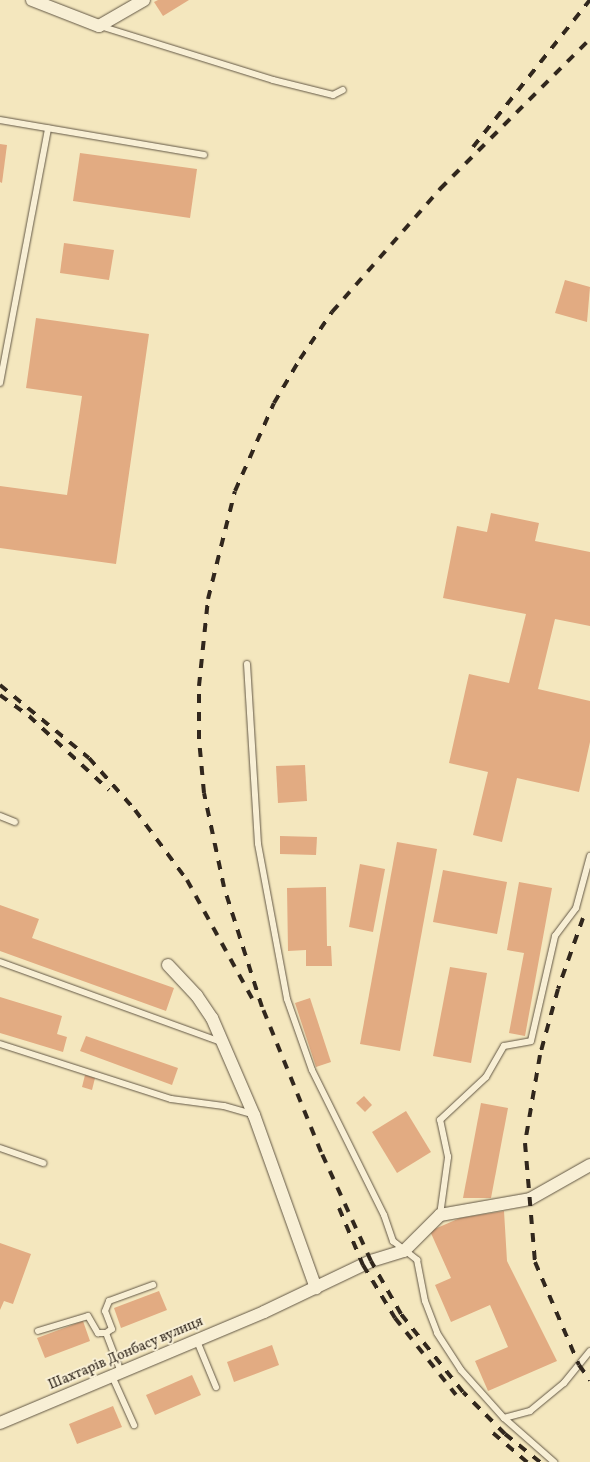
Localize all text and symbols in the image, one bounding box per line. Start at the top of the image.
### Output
street label: Шахтарів Донбасу вулиця [46,1314,206,1394]

